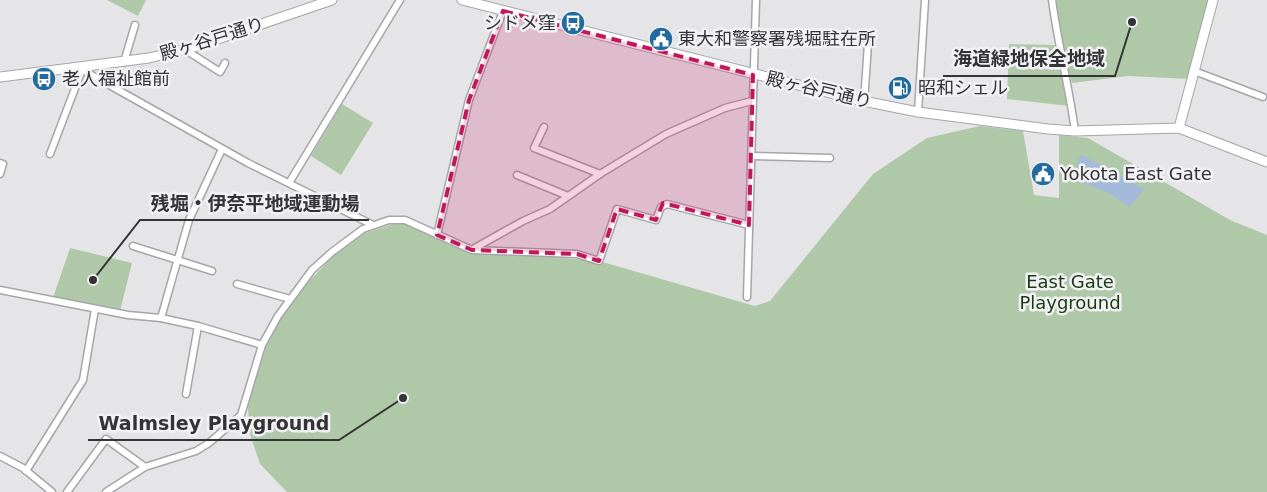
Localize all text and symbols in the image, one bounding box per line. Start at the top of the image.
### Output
bus stop icon: シドメ窪 [560,10,586,36]
place label: シドメ窪 [484,12,556,33]
street label: 殿ヶ谷戸通り [157,13,267,64]
public building icon: 東大和警察署残堀駐在所 [648,26,674,52]
place label: 東大和警察署残堀駐在所 [678,28,876,49]
callout: 海道緑地保全地域 [943,42,1115,76]
text: 海道緑地保全地域 [953,47,1105,69]
bus stop icon: 老人福祉館前 [31,66,57,92]
street label: 殿ヶ谷戸通り [764,67,874,112]
place label: 老人福祉館前 [62,68,170,89]
fuel station icon: 昭和シェル [887,75,913,101]
place label: 昭和シェル [918,77,1008,98]
public building icon: Yokota East Gate [1030,161,1056,187]
place label: Yokota East Gate [1059,163,1212,184]
callout: 残堀・伊奈平地域運動場 [140,186,369,220]
text: 残堀・伊奈平地域運動場 [150,192,360,214]
park label: East Gate Playground [1019,271,1121,313]
callout: Walmsley Playground [88,406,339,440]
text: Walmsley Playground [99,412,329,434]

